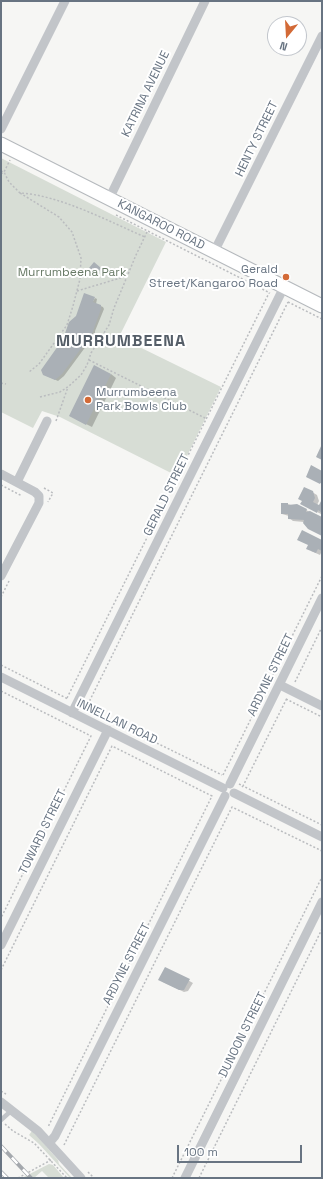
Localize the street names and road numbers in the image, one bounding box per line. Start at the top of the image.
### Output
street label: KATRINA AVENUE [119,49,173,139]
street label: HENTY STREET [233,99,281,179]
street label: KANGAROO ROAD [115,197,207,253]
street label: GERALD STREET [141,452,193,538]
street label: ARDYNE STREET [245,631,297,719]
street label: INNELLAN ROAD [74,696,160,748]
street label: TOWARD STREET [16,787,70,877]
street label: ARDYNE STREET [100,921,154,1007]
street label: DUNOON STREET [216,990,270,1080]

